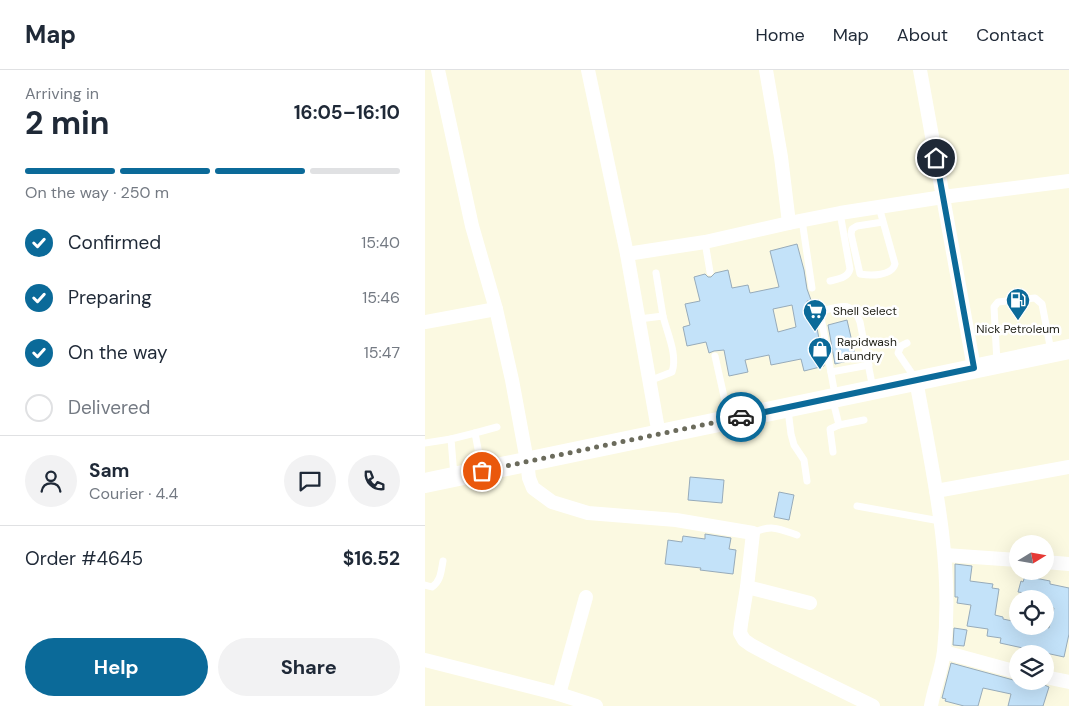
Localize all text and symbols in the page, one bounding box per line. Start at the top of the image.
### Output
text: Map [25,19,76,50]
text: Home [755,23,805,47]
text: Map [833,23,869,47]
text: About [897,23,948,47]
text: Contact [976,23,1044,47]
text: Arriving in [25,83,99,104]
text: 16:05–16:10 [294,100,400,125]
text: 2 min [25,102,110,144]
pin [915,137,957,179]
icon: home [922,144,950,172]
text: On the way · 250 m [25,182,169,203]
icon: check [25,229,53,257]
text: Confirmed [68,230,161,255]
text: 15:40 [361,232,400,253]
icon: check [25,284,53,312]
text: Preparing [68,285,152,310]
text: 15:46 [362,287,400,308]
fuel station icon: Nick Petroleum [1005,287,1031,321]
supermarket icon: Shell Select [802,298,828,332]
place label: Shell Select [833,303,897,319]
place label: Nick Petroleum [976,321,1060,337]
place label: Rapidwash Laundry [837,334,897,364]
shop icon: Rapidwash Laundry [807,336,833,370]
icon: check [25,339,53,367]
text: On the way [68,340,168,365]
text: 15:47 [364,342,400,363]
courier [716,392,766,442]
text: Delivered [68,395,150,420]
icon: car [727,403,755,431]
pin [461,450,503,492]
button: person [25,455,77,507]
button: chat [284,455,336,507]
button: phone [348,455,400,507]
icon: bag [468,457,496,485]
text: Sam [89,458,130,483]
text: Courier · 4.4 [89,483,178,504]
north arrow [1009,535,1054,580]
map controls [1009,535,1054,690]
text: Order #4645 [25,546,143,571]
text: $16.52 [343,546,400,571]
button: locate [1009,590,1054,635]
button: Help [25,638,208,696]
button: Share [218,638,400,696]
button: layers [1009,645,1054,690]

